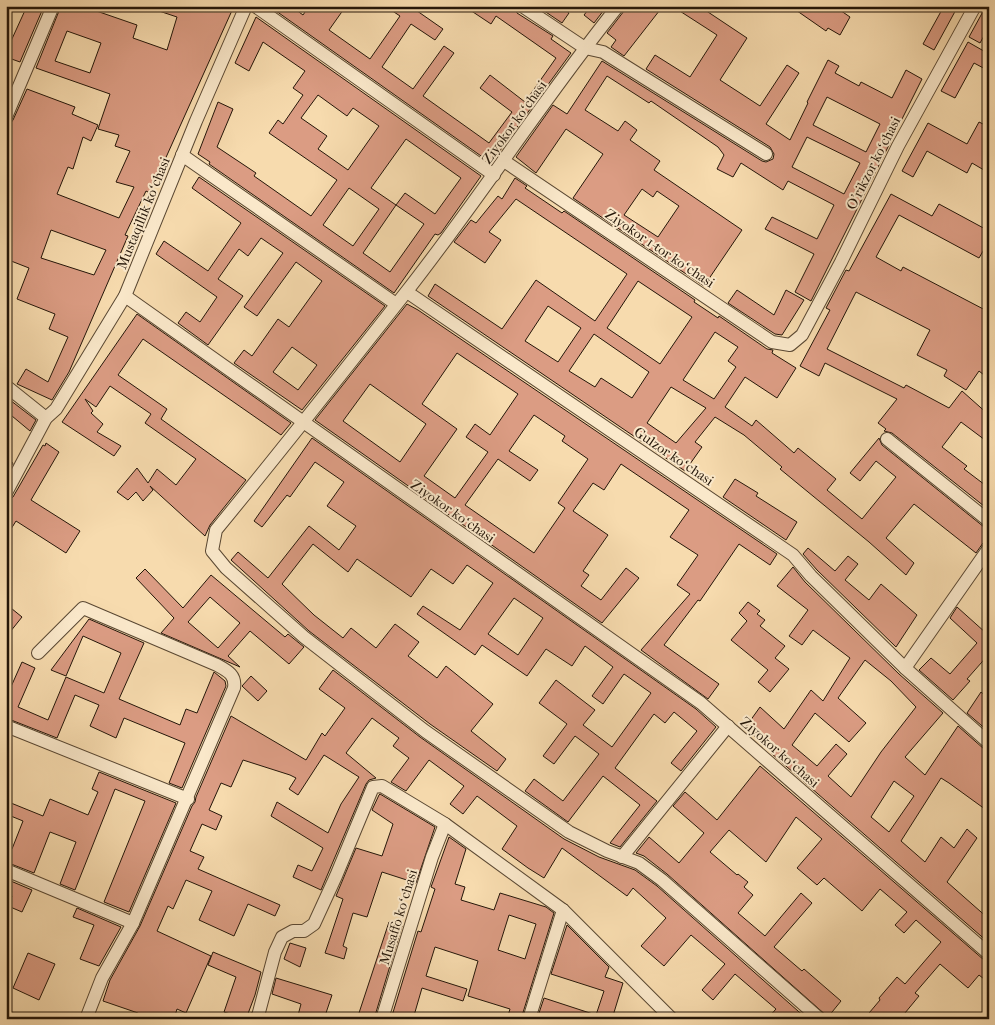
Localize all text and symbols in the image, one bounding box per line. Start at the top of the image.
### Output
street label: Ziyokor koʻchasi [478,77,550,167]
street label: O'rikzor koʻchasi [843,114,904,213]
street label: Mustaqillik koʻchasi [113,155,174,272]
street label: Ziyokor 1-tor koʻchasi [602,205,718,291]
street label: Gulzor koʻchasi [631,424,717,489]
street label: Ziyokor koʻchasi [407,476,498,547]
street label: Ziyokor koʻchasi [737,713,823,791]
street label: Musaffo koʻchasi [376,867,421,967]

